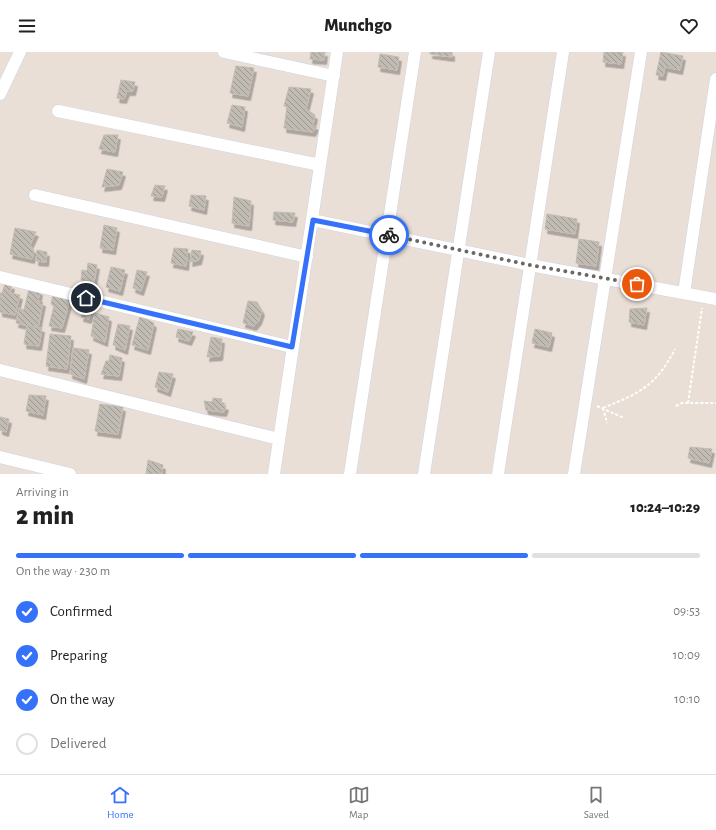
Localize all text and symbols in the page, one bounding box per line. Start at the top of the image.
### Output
icon: menu [16,15,38,37]
icon: heart [678,15,700,37]
text: Munchgo [324,17,392,35]
courier [369,215,409,255]
icon: bike [378,224,400,246]
pin [620,267,654,301]
icon: bag [626,273,648,295]
pin [69,281,103,315]
icon: home [75,287,97,309]
text: Arriving in [16,486,69,499]
text: 10:24–10:29 [630,500,700,515]
text: 2 min [16,503,74,529]
text: On the way · 230 m [16,565,110,578]
icon: check [16,601,38,623]
text: Confirmed [50,604,112,619]
text: 09:53 [673,605,700,618]
icon: check [16,645,38,667]
text: Preparing [50,648,107,663]
text: 10:09 [673,649,700,662]
icon: check [16,689,38,711]
text: On the way [50,692,115,707]
text: 10:10 [674,693,700,706]
text: Delivered [50,736,107,751]
tab: Home [107,784,134,821]
tab: Map [348,784,370,821]
tab: Saved [584,784,609,821]

